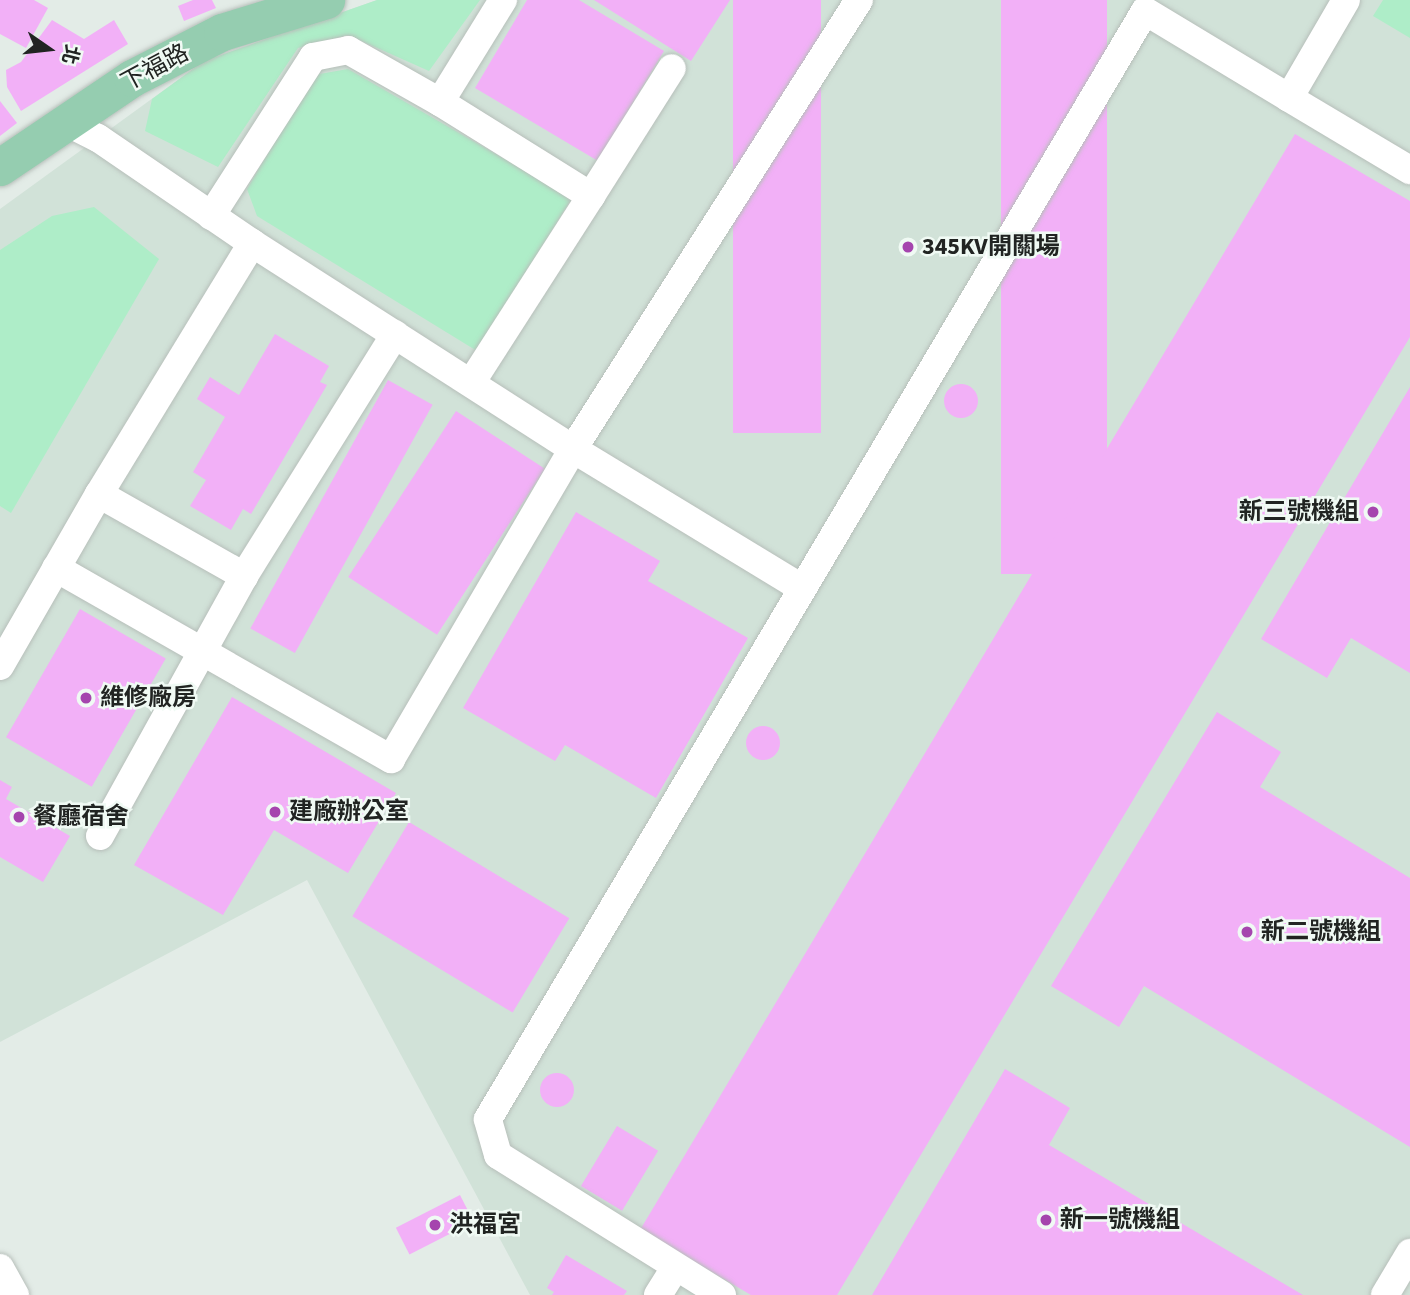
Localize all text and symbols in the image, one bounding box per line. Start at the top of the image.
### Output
north arrow [14,14,84,84]
street label: 下福路 [116,38,194,98]
text: 北 [54,42,85,67]
place label: 345KV開關場 [922,233,1060,261]
marker: 345KV開關場 [900,239,916,255]
place label: 新三號機組 [1239,498,1359,526]
marker: 新三號機組 [1365,504,1381,520]
place label: 維修廠房 [100,684,196,712]
marker: 維修廠房 [78,690,94,706]
place label: 建廠辦公室 [289,798,409,826]
place label: 餐廳宿舍 [33,803,129,831]
marker: 建廠辦公室 [267,804,283,820]
marker: 餐廳宿舍 [11,809,27,825]
place label: 新二號機組 [1261,918,1381,946]
marker: 新二號機組 [1239,924,1255,940]
place label: 新一號機組 [1060,1206,1180,1234]
place label: 洪福宮 [449,1211,521,1239]
marker: 新一號機組 [1038,1212,1054,1228]
marker: 洪福宮 [427,1217,443,1233]

